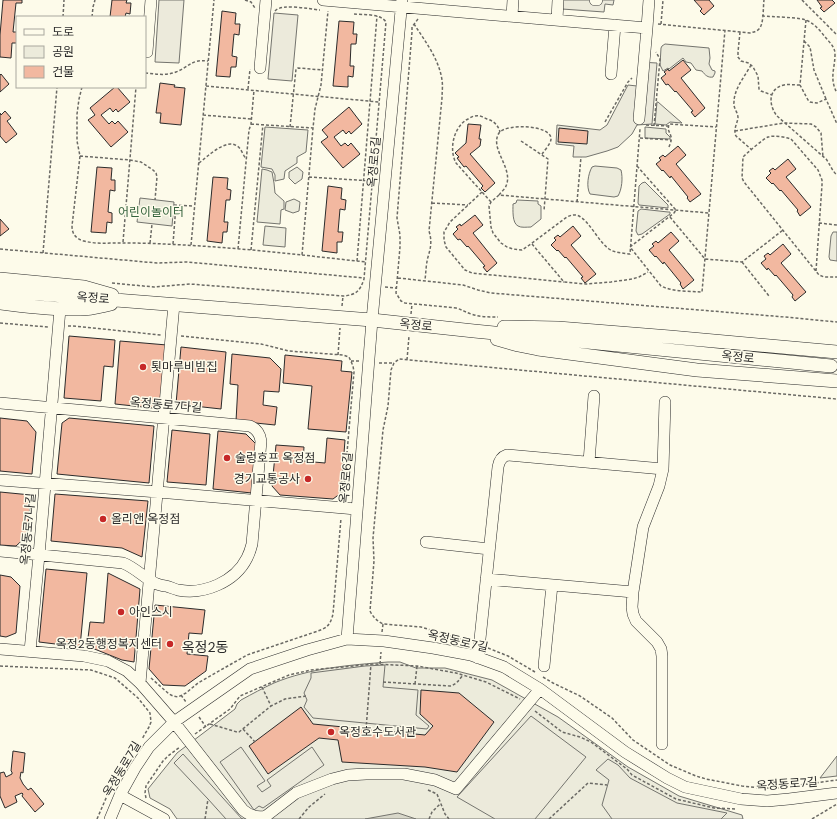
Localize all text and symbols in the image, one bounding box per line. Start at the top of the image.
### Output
legend [16,16,146,88]
text: 도로 [52,24,74,40]
text: 공원 [52,44,74,60]
text: 건물 [52,64,74,80]
street label: 옥정로5길 [364,136,384,188]
park label: 어린이놀이터 [118,204,184,220]
street label: 옥정로 [76,289,110,307]
street label: 옥정로 [399,315,433,335]
street label: 옥정로 [721,347,755,367]
place label: 툇마루비빔집 [151,359,217,375]
marker: 툇마루비빔집 [138,362,148,372]
street label: 옥정동로7다길 [129,394,203,416]
place label: 술렁호프 옥정점 [235,450,315,466]
street label: 옥정로6길 [336,452,356,504]
marker: 술렁호프 옥정점 [222,453,232,463]
place label: 경기교통공사 [234,471,300,487]
marker: 경기교통공사 [303,474,313,484]
street label: 옥정동로7나길 [17,492,39,566]
place label: 올리앤 옥정점 [111,511,180,527]
marker: 올리앤 옥정점 [98,514,108,524]
place label: 아인스시 [129,604,173,620]
marker: 아인스시 [116,607,126,617]
street label: 옥정동로7길 [426,626,490,656]
place label: 옥정2동행정복지센터 [56,636,162,652]
district label: 옥정2동 [182,638,228,656]
marker: 옥정2동행정복지센터 [165,639,175,649]
place label: 옥정호수도서관 [339,724,416,740]
marker: 옥정호수도서관 [326,727,336,737]
street label: 옥정동로7길 [99,738,145,800]
street label: 옥정동로7길 [756,774,818,794]

